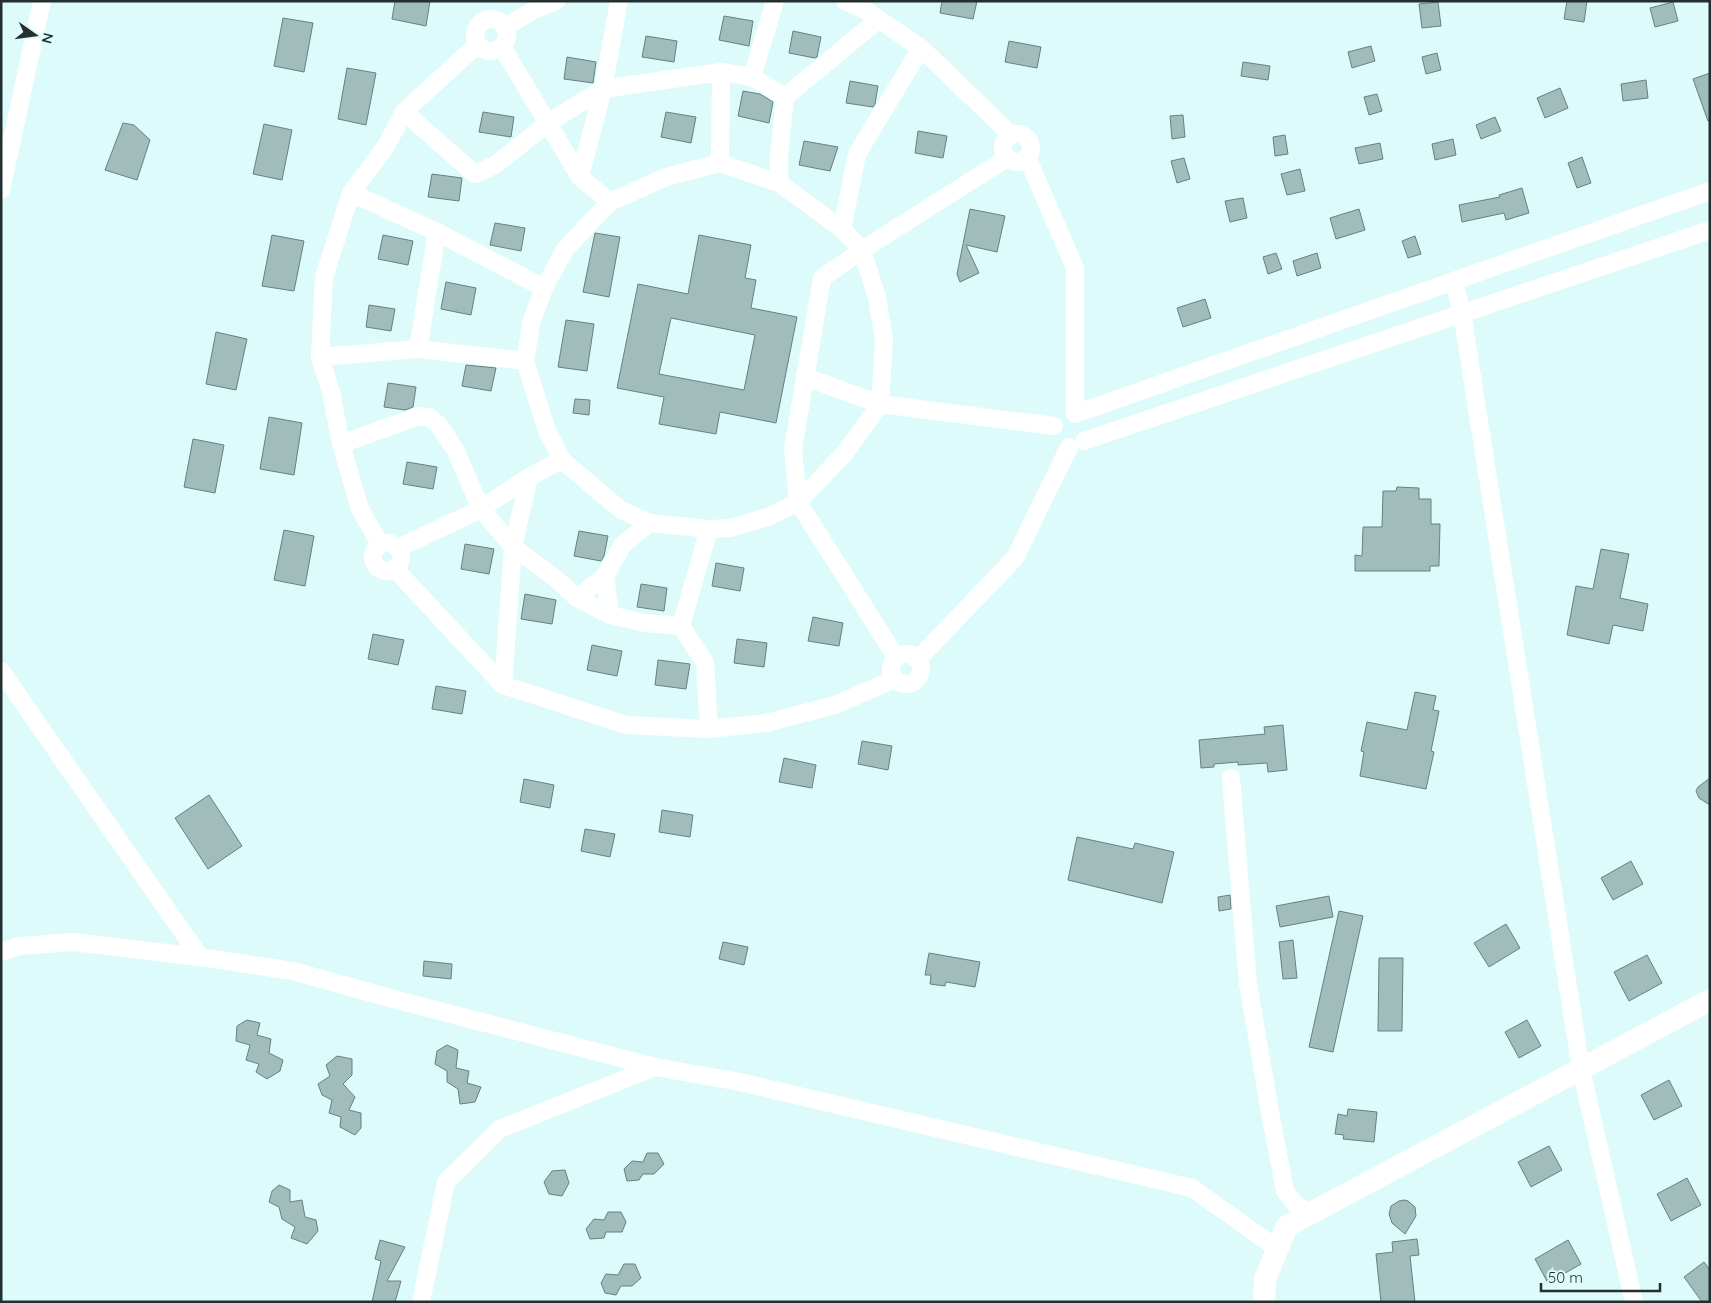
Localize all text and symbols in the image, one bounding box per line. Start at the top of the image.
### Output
north arrow [10,10,60,60]
text: N [38,31,58,45]
scale bar [1541,1260,1660,1292]
text: 50 m [1548,1268,1583,1287]

